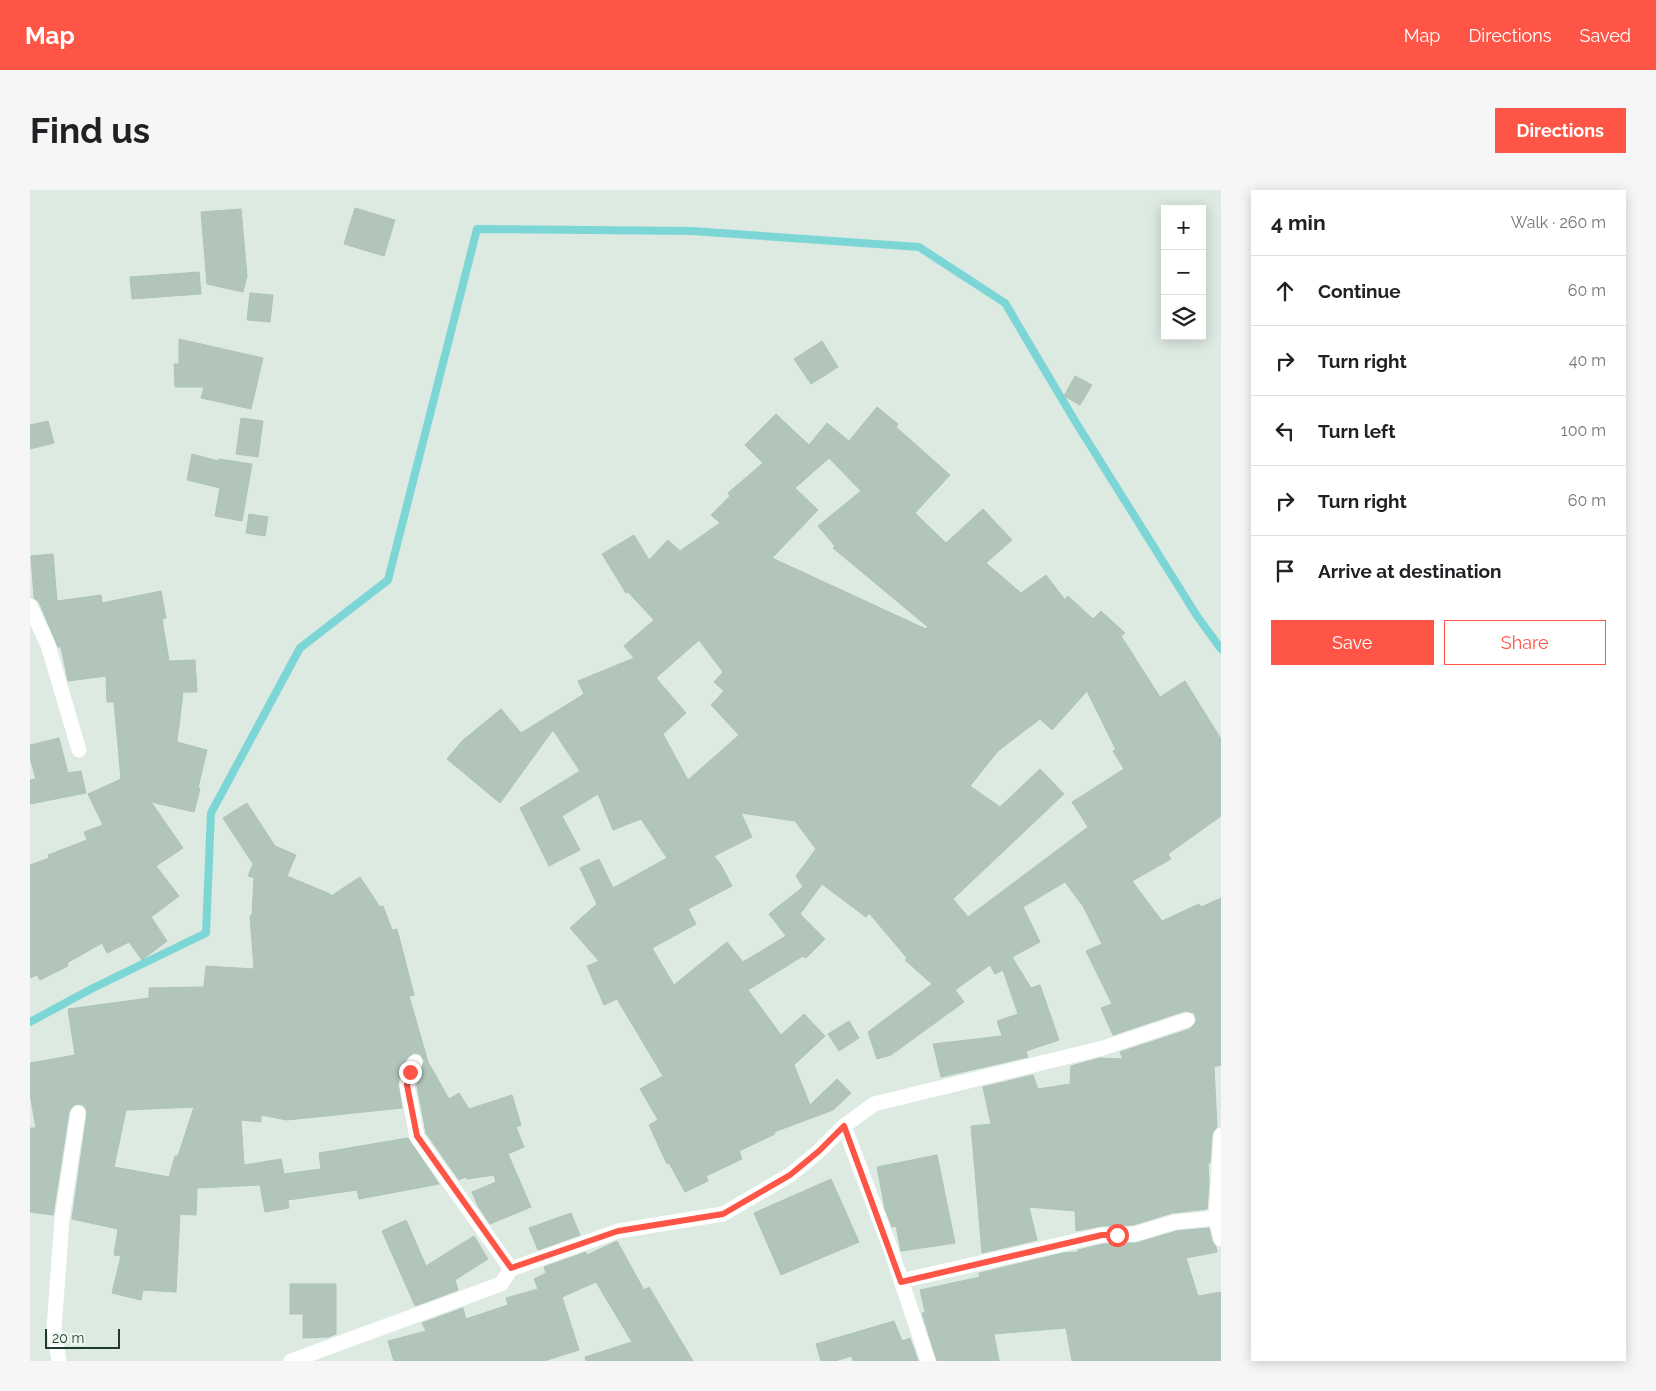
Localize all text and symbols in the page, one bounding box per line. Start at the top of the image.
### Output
text: Map [25,21,75,50]
text: Map [1404,25,1440,46]
text: Directions [1468,25,1552,46]
text: Saved [1580,25,1631,46]
button: Directions [1495,108,1626,153]
text: Find us [30,110,150,151]
map controls [1161,205,1206,340]
button: + [1161,205,1206,250]
text: 4 min [1271,210,1326,235]
text: Walk · 260 m [1511,213,1606,232]
button: − [1161,250,1206,295]
icon: ahead [1271,277,1299,305]
text: Continue [1318,280,1401,302]
text: 60 m [1568,281,1606,300]
button: layers [1161,295,1206,340]
icon: right [1271,347,1299,375]
text: Turn right [1318,350,1407,372]
text: 40 m [1569,351,1606,370]
icon: left [1271,417,1299,445]
text: Turn left [1318,420,1395,442]
text: 100 m [1561,421,1606,440]
icon: right [1271,487,1299,515]
text: Turn right [1318,490,1407,512]
text: 60 m [1568,491,1606,510]
icon: arrive [1271,557,1299,585]
text: Arrive at destination [1318,560,1502,582]
button: Save [1271,620,1434,665]
button: Share [1444,620,1606,665]
route end [399,1061,422,1084]
route start [1106,1224,1129,1247]
scale bar [45,1326,120,1349]
text: 20 m [52,1330,84,1346]

